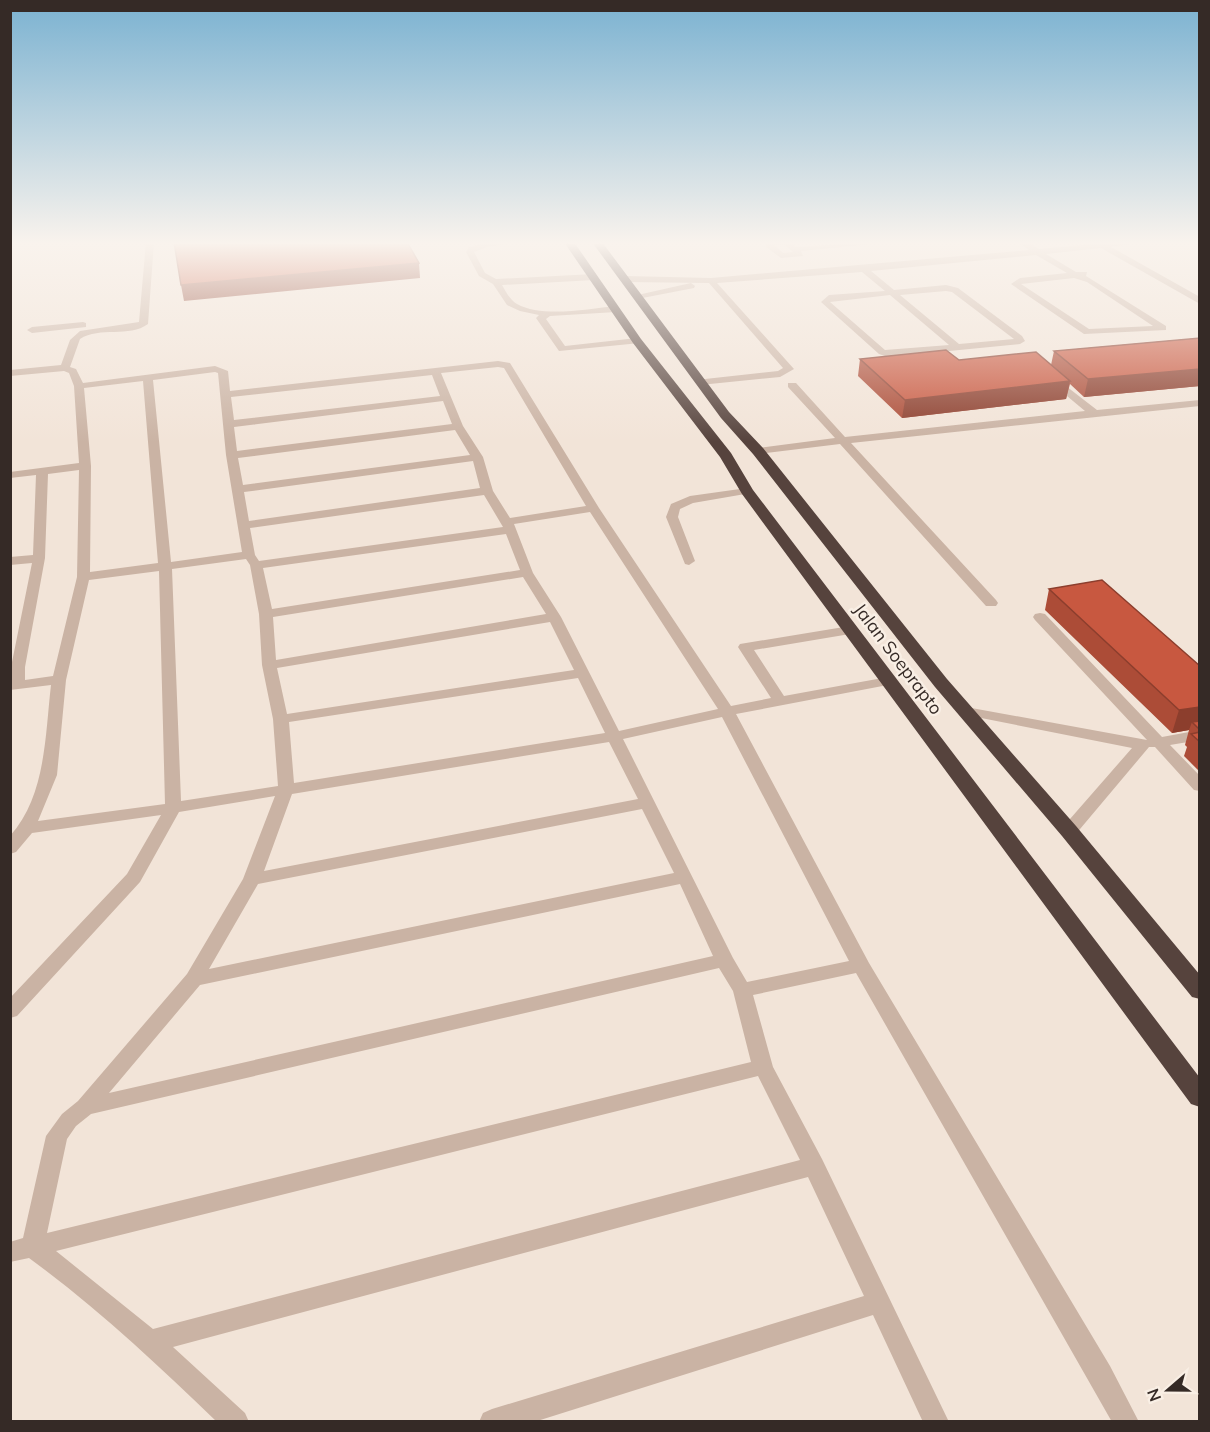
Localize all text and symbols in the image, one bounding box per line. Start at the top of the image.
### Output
street label: Jalan Soeprapto [849,598,948,719]
north arrow [1138,1360,1198,1420]
text: N [1142,1386,1165,1404]

